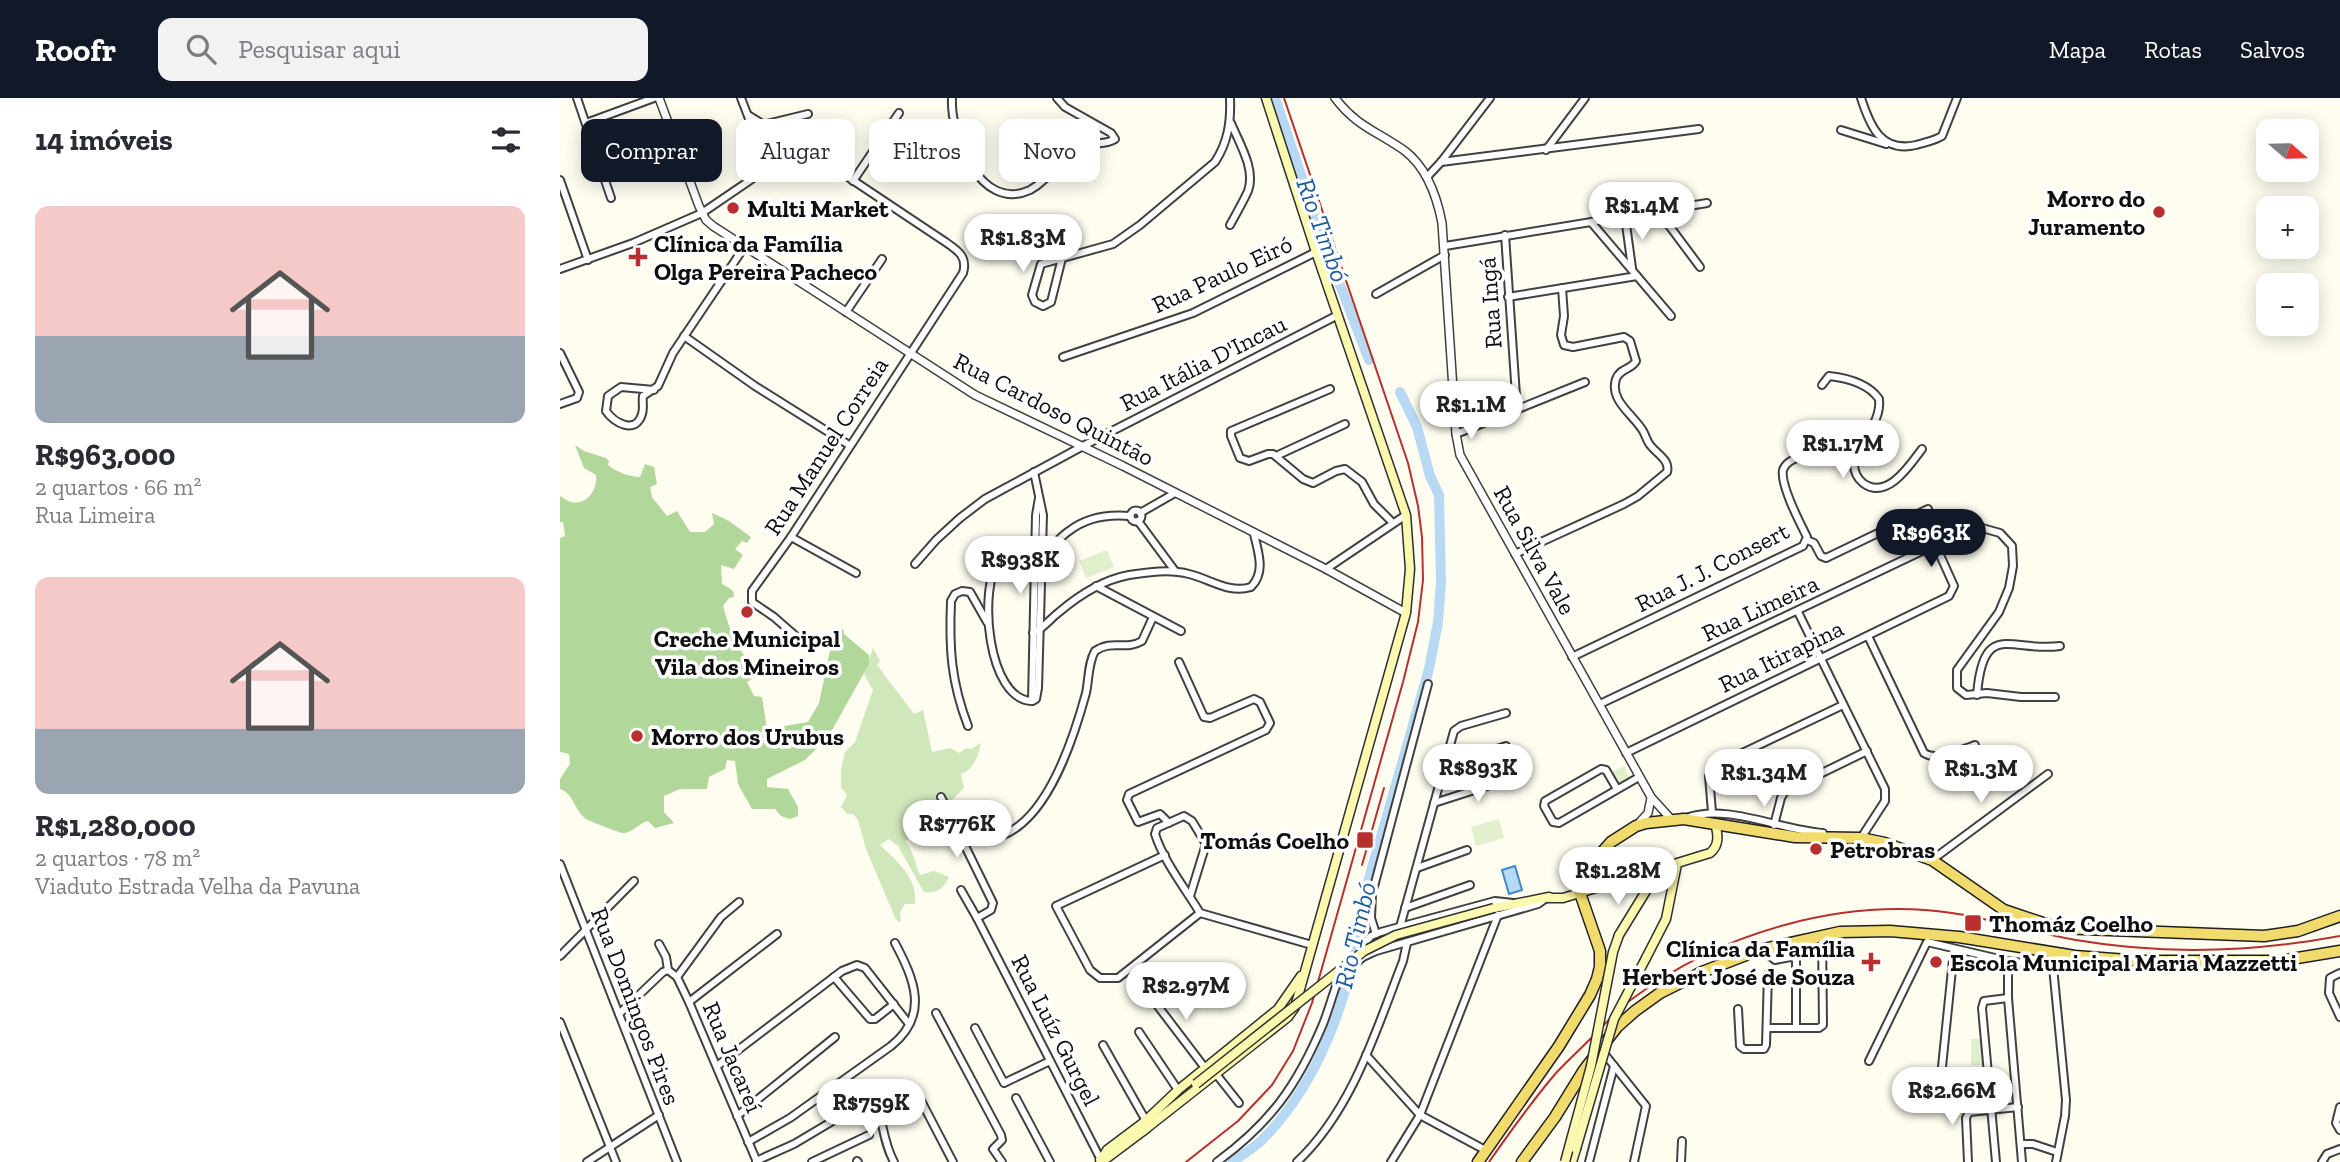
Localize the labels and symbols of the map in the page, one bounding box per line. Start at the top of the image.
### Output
north arrow [2256,119,2319,182]
water label: Rio Timbó [1289,174,1357,286]
pin: R$1.4M [1585,183,1699,242]
place label: Morro do Juramento [2028,184,2145,241]
place label: Multi Market [747,194,889,223]
marker: Multi Market [725,200,741,216]
marker: Morro do Juramento [2151,204,2167,220]
pin: R$1.83M [958,214,1088,274]
place label: Clínica da Família Olga Pereira Pacheco [654,229,878,286]
street label: Rua Paulo Eiró [1147,229,1297,319]
marker: Clínica da Família Olga Pereira Pacheco [628,247,648,267]
street label: Rua Ingá [1472,256,1508,350]
street label: Rua Itália D'Incau [1115,308,1291,417]
street label: Rua Cardoso Quintão [949,346,1159,472]
street label: Rua Manuel Correia [758,351,894,540]
pin: R$1.1M [1414,382,1528,441]
pin: R$1.17M [1778,420,1908,480]
street label: Rua Silva Vale [1488,481,1582,619]
pin: R$963K [1874,510,1988,569]
street label: Rua J. J. Consert [1630,516,1794,618]
pin: R$938K [963,536,1077,596]
street label: Rua Limeira [1697,568,1823,648]
marker: Creche Municipal Vila dos Mineiros [739,604,755,620]
street label: Rua Itirapina [1714,613,1848,699]
place label: Creche Municipal Vila dos Mineiros [654,624,841,681]
place label: Morro dos Urubus [651,722,844,751]
marker: Morro dos Urubus [629,728,645,744]
pin: R$893K [1421,744,1535,804]
pin: R$1.3M [1924,746,2038,805]
pin: R$1.34M [1699,750,1829,809]
pin: R$776K [900,800,1014,860]
place label: Tomás Coelho [1200,826,1349,855]
marker: Tomás Coelho [1355,830,1375,850]
place label: Petrobras [1830,835,1935,864]
marker: Petrobras [1808,841,1824,857]
pin: R$1.28M [1553,848,1683,907]
water label: Rio Timbó [1327,879,1383,991]
street label: Rua Domingos Pires [585,903,687,1109]
place label: Thomáz Coelho [1989,909,2154,938]
marker: Thomáz Coelho [1963,913,1983,933]
place label: Clínica da Família Herbert José de Souza [1622,934,1855,991]
place label: Escola Municipal Maria Mazzetti [1950,948,2297,977]
street label: Rua Luíz Gurgel [1005,949,1107,1111]
marker: Clínica da Família Herbert José de Souza [1861,952,1881,972]
marker: Escola Municipal Maria Mazzetti [1928,954,1944,970]
pin: R$2.97M [1121,962,1251,1022]
street label: Rua Jacareí [697,997,769,1117]
pin: R$2.66M [1887,1068,2017,1127]
pin: R$759K [814,1080,928,1139]

